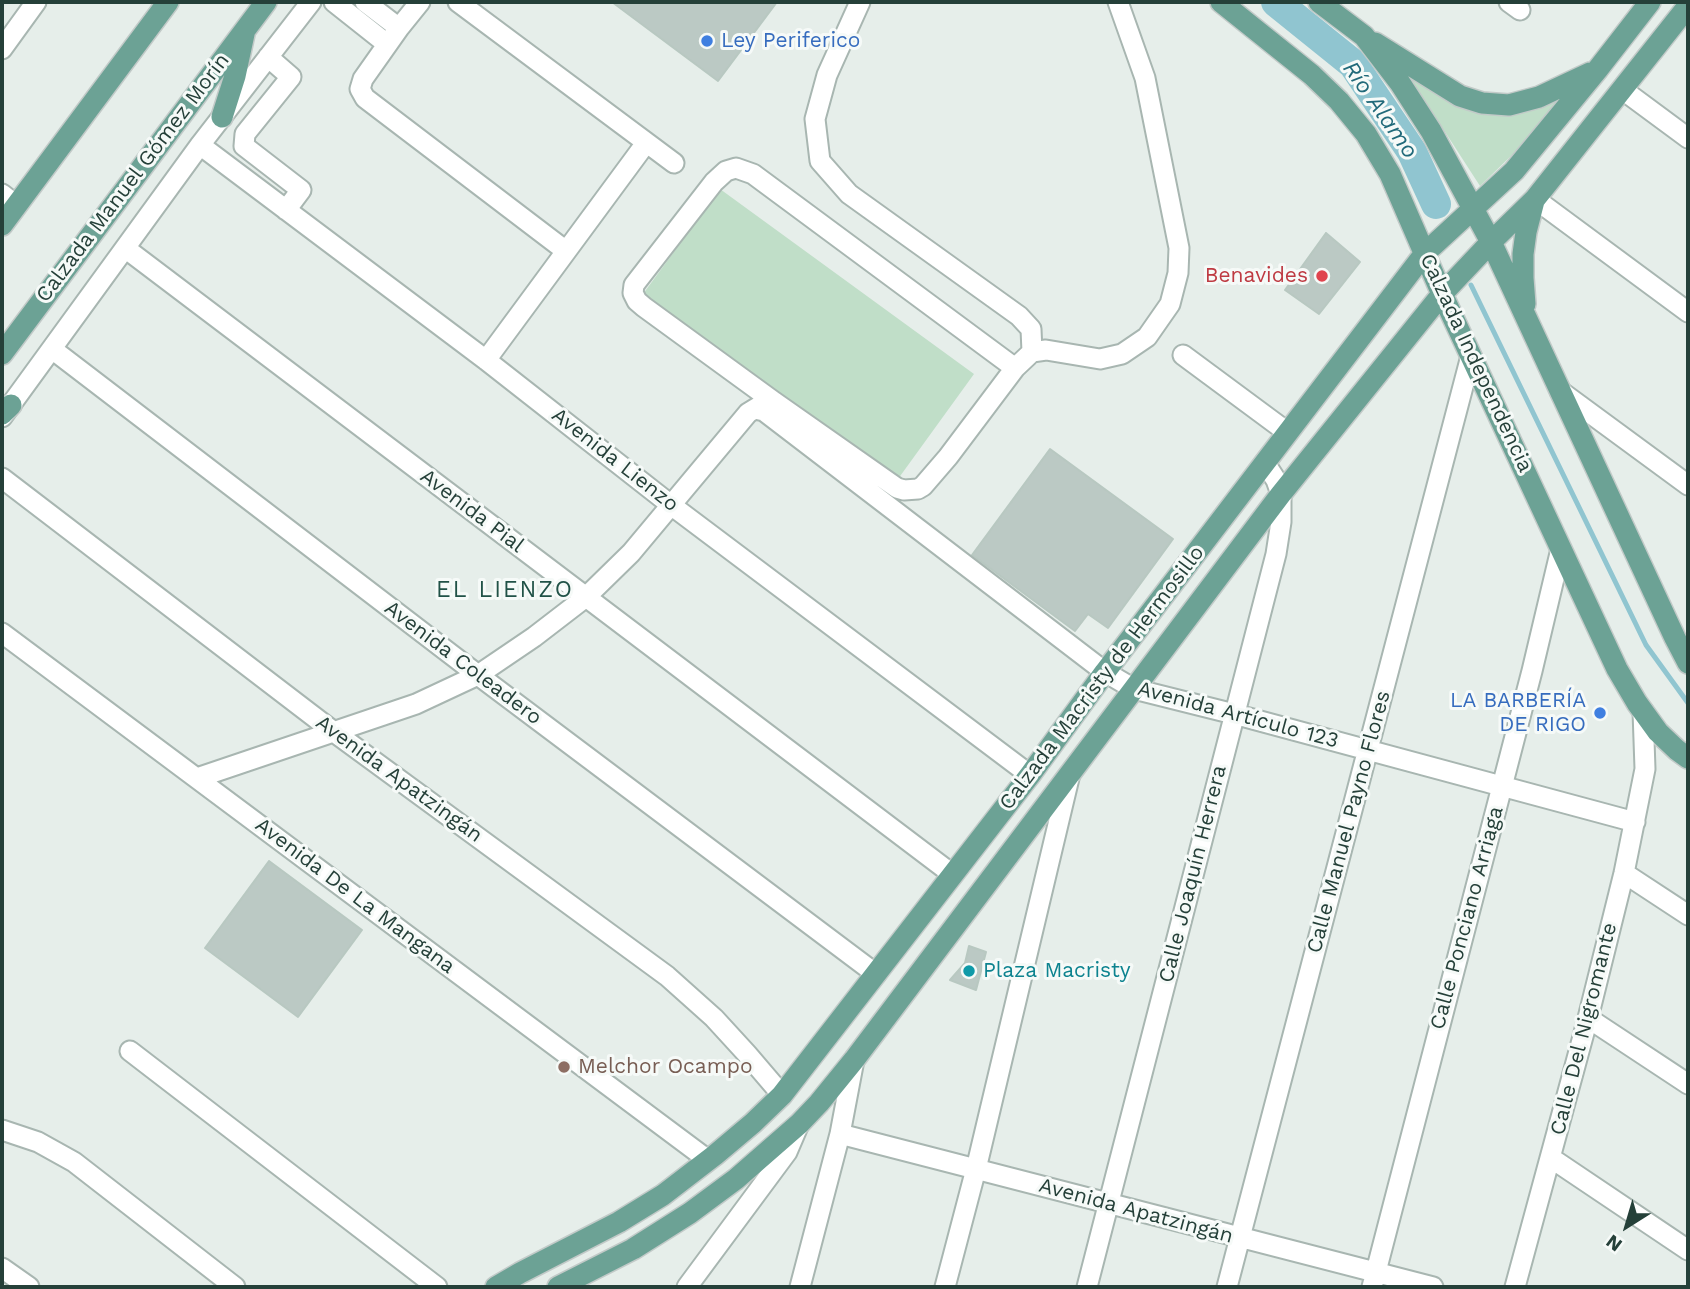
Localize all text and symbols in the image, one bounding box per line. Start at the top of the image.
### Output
place label: Ley Periferico [721,28,860,54]
marker: Ley Periferico [699,33,715,49]
street label: Calzada Manuel Gómez Morín [31,49,235,307]
water label: Río Alamo [1336,56,1424,164]
street label: Calzada Independencia [1414,250,1538,476]
place label: Benavides [1205,263,1308,289]
marker: Benavides [1314,268,1330,284]
street label: Avenida Lienzo [547,403,683,517]
street label: Avenida Pial [415,464,529,558]
street label: Calzada Macristy de Hermosillo [994,541,1210,815]
district label: EL LIENZO [437,576,573,604]
street label: Avenida Coleadero [379,596,547,730]
street label: Avenida Artículo 123 [1135,676,1341,754]
street label: Calle Manuel Payno Flores [1302,688,1396,956]
place label: LA BARBERÍA DE RIGO [1450,688,1586,738]
marker: LA BARBERÍA DE RIGO [1592,705,1608,721]
street label: Avenida Apatzingán [311,710,487,848]
street label: Calle Joaquín Herrera [1154,763,1232,985]
street label: Calle Ponciano Arriaga [1425,804,1509,1032]
street label: Avenida De La Mangana [250,813,460,979]
street label: Calle Del Nigromante [1545,920,1623,1138]
place label: Plaza Macristy [983,958,1131,984]
marker: Plaza Macristy [961,963,977,979]
place label: Melchor Ocampo [578,1054,753,1080]
marker: Melchor Ocampo [556,1059,572,1075]
street label: Avenida Apatzingán [1036,1173,1236,1249]
north arrow [1592,1191,1662,1261]
text: N [1602,1230,1627,1257]

